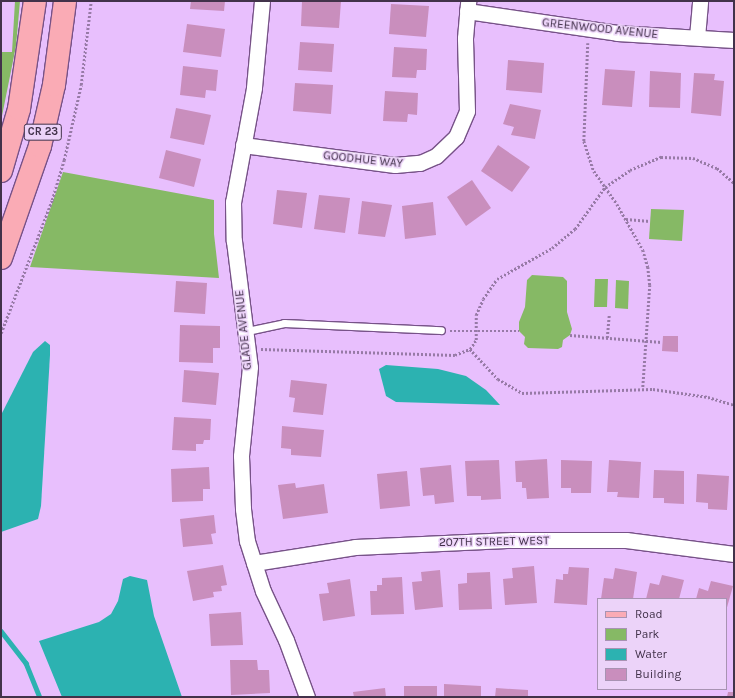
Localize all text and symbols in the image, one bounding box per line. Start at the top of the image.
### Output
street label: GREENWOOD AVENUE [541,16,659,42]
road number: CR 23 [23,123,63,141]
street label: GOODHUE WAY [322,149,404,171]
street label: GLADE AVENUE [233,289,255,371]
street label: 207TH STREET WEST [439,534,549,550]
legend [597,598,727,690]
text: Road [635,607,663,621]
text: Park [635,627,659,641]
text: Water [635,647,667,661]
text: Building [635,667,681,681]

